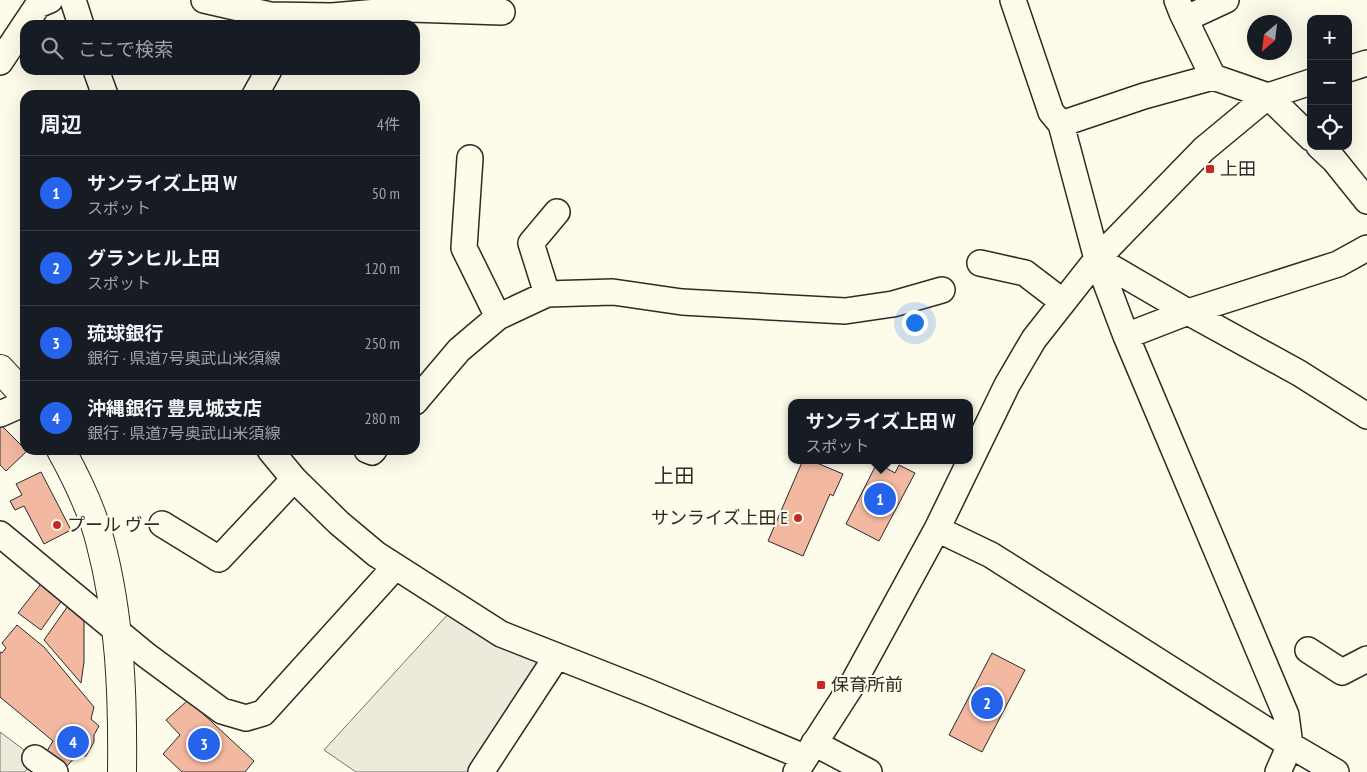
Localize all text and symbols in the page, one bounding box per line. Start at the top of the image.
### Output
north arrow [1247,15,1292,60]
map controls [1307,15,1352,150]
button: + [1307,15,1352,60]
search box [20,20,420,75]
icon: search [38,34,66,62]
text: ここで検索 [78,37,173,61]
button: − [1307,60,1352,105]
button: locate [1307,105,1352,150]
text: 周辺 [40,111,82,138]
text: 4件 [377,114,400,134]
place label: 上田 [1220,157,1256,180]
marker: 上田 [1204,163,1216,175]
text: サンライズ上田 W [87,171,237,195]
text: 1 [52,183,60,203]
text: 50 m [372,183,400,203]
text: スポット [87,198,151,218]
text: グランヒル上田 [87,246,220,270]
text: 2 [52,258,60,278]
text: 120 m [365,258,400,278]
text: スポット [87,273,151,293]
your location [902,310,928,336]
text: 琉球銀行 [87,321,163,345]
text: 3 [52,333,60,353]
text: 250 m [365,333,400,353]
text: 銀行 · 県道7号奥武山米須線 [87,348,280,368]
text: 沖縄銀行 豊見城支店 [87,396,262,420]
popup [788,399,973,464]
text: 4 [52,408,60,428]
text: 280 m [365,408,400,428]
text: サンライズ上田 W [806,409,955,433]
text: 銀行 · 県道7号奥武山米須線 [87,423,280,443]
text: スポット [806,436,870,456]
district label: 上田 [654,463,694,489]
pin: 1 [864,480,896,518]
place label: サンライズ上田 E [651,506,788,529]
marker: サンライズ上田 E [792,512,804,524]
place label: プール ヴー [67,513,161,536]
marker: プール ヴー [51,519,63,531]
place label: 保育所前 [831,673,903,696]
marker: 保育所前 [815,679,827,691]
pin: 2 [971,684,1003,722]
pin: 4 [57,723,89,761]
pin: 3 [188,725,220,763]

